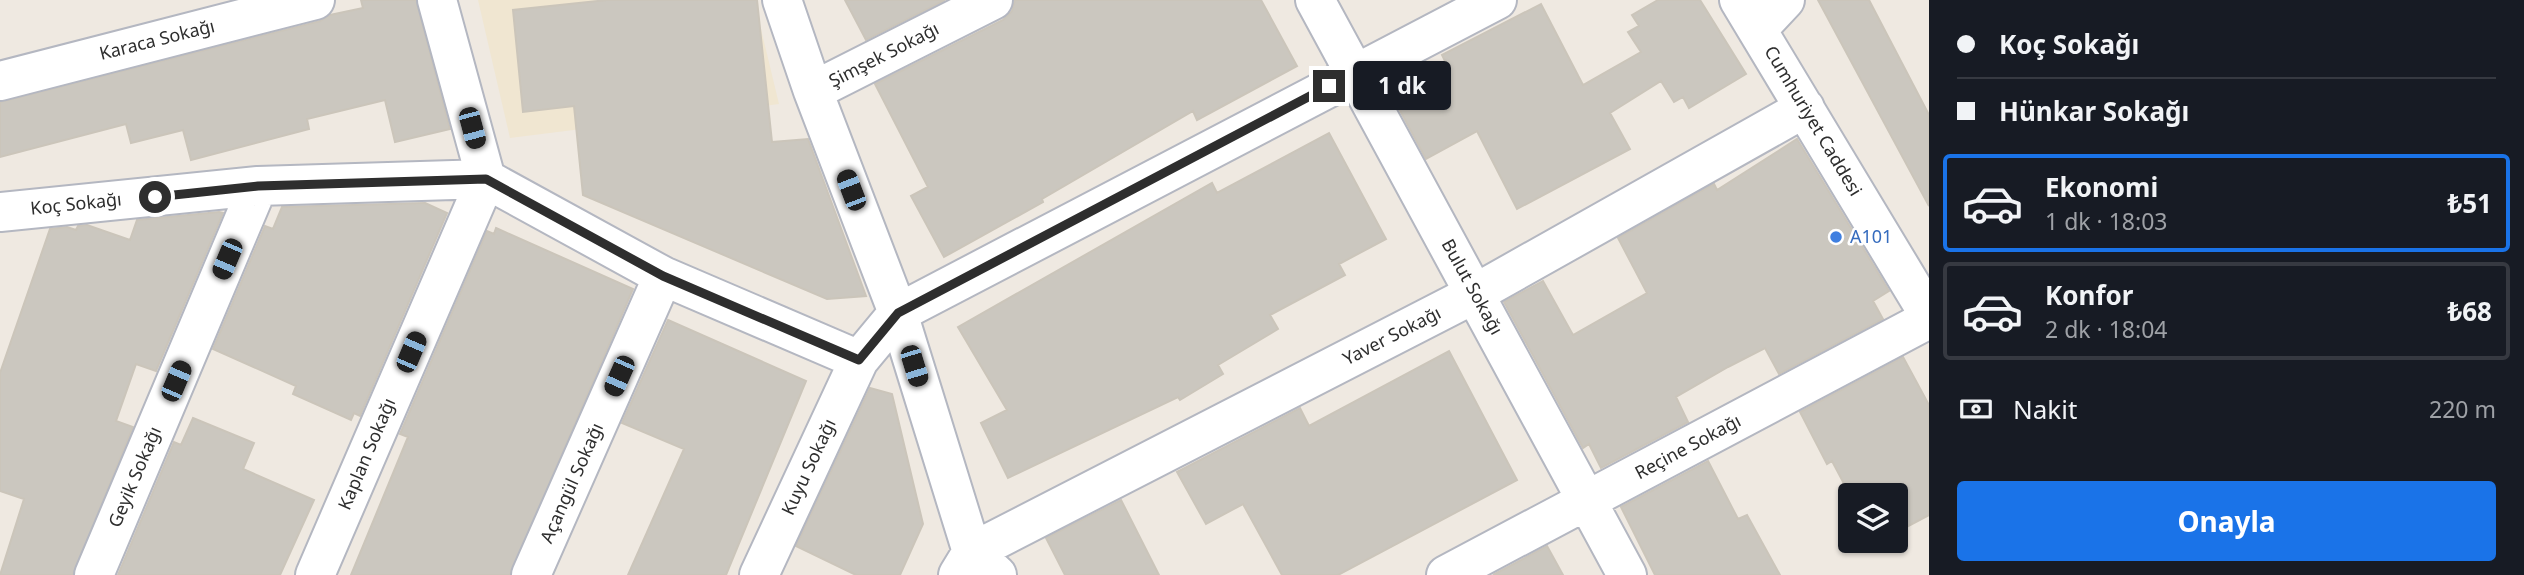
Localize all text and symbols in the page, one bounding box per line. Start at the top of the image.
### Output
street label: Karaca Sokağı [97,13,217,65]
street label: Şimşek Sokağı [824,16,943,92]
text: Koç Sokağı [1999,26,2139,62]
street label: Cumhuriyet Caddesi [1759,41,1868,200]
callout: 1 dk [1354,62,1452,110]
text: 1 dk [1378,69,1426,101]
route end [1313,70,1345,102]
text: Hünkar Sokağı [1999,93,2189,129]
car [457,105,488,151]
car [834,167,869,213]
text: Ekonomi [2045,169,2158,205]
icon: car [1961,172,2024,235]
route start [139,181,171,213]
text: ₺51 [2447,185,2492,221]
street label: Koç Sokağı [29,186,123,220]
text: 1 dk · 18:03 [2045,205,2167,237]
place label: A101 [1850,224,1892,248]
marker: A101 [1828,229,1844,245]
street label: Bulut Sokağı [1437,234,1509,339]
car [210,236,245,282]
text: Konfor [2045,277,2133,313]
icon: car [1961,280,2024,343]
text: ₺68 [2447,293,2492,329]
street label: Yaver Sokağı [1338,300,1445,370]
text: 2 dk · 18:04 [2045,313,2167,345]
car [394,329,429,375]
car [898,343,931,389]
car [601,353,638,399]
car [159,358,194,404]
icon: cash [1957,390,1995,428]
text: Nakit [2013,391,2077,427]
text: 220 m [2429,393,2496,425]
street label: Kaplan Sokağı [332,394,400,513]
street label: Reçine Sokağı [1630,408,1745,484]
street label: Kuyu Sokağı [775,415,841,519]
street label: Açangül Sokağı [534,419,608,546]
street label: Geyik Sokağı [102,423,166,531]
button: Onayla [1957,481,2496,561]
map controls [1838,483,1908,553]
button: layers [1838,483,1908,553]

